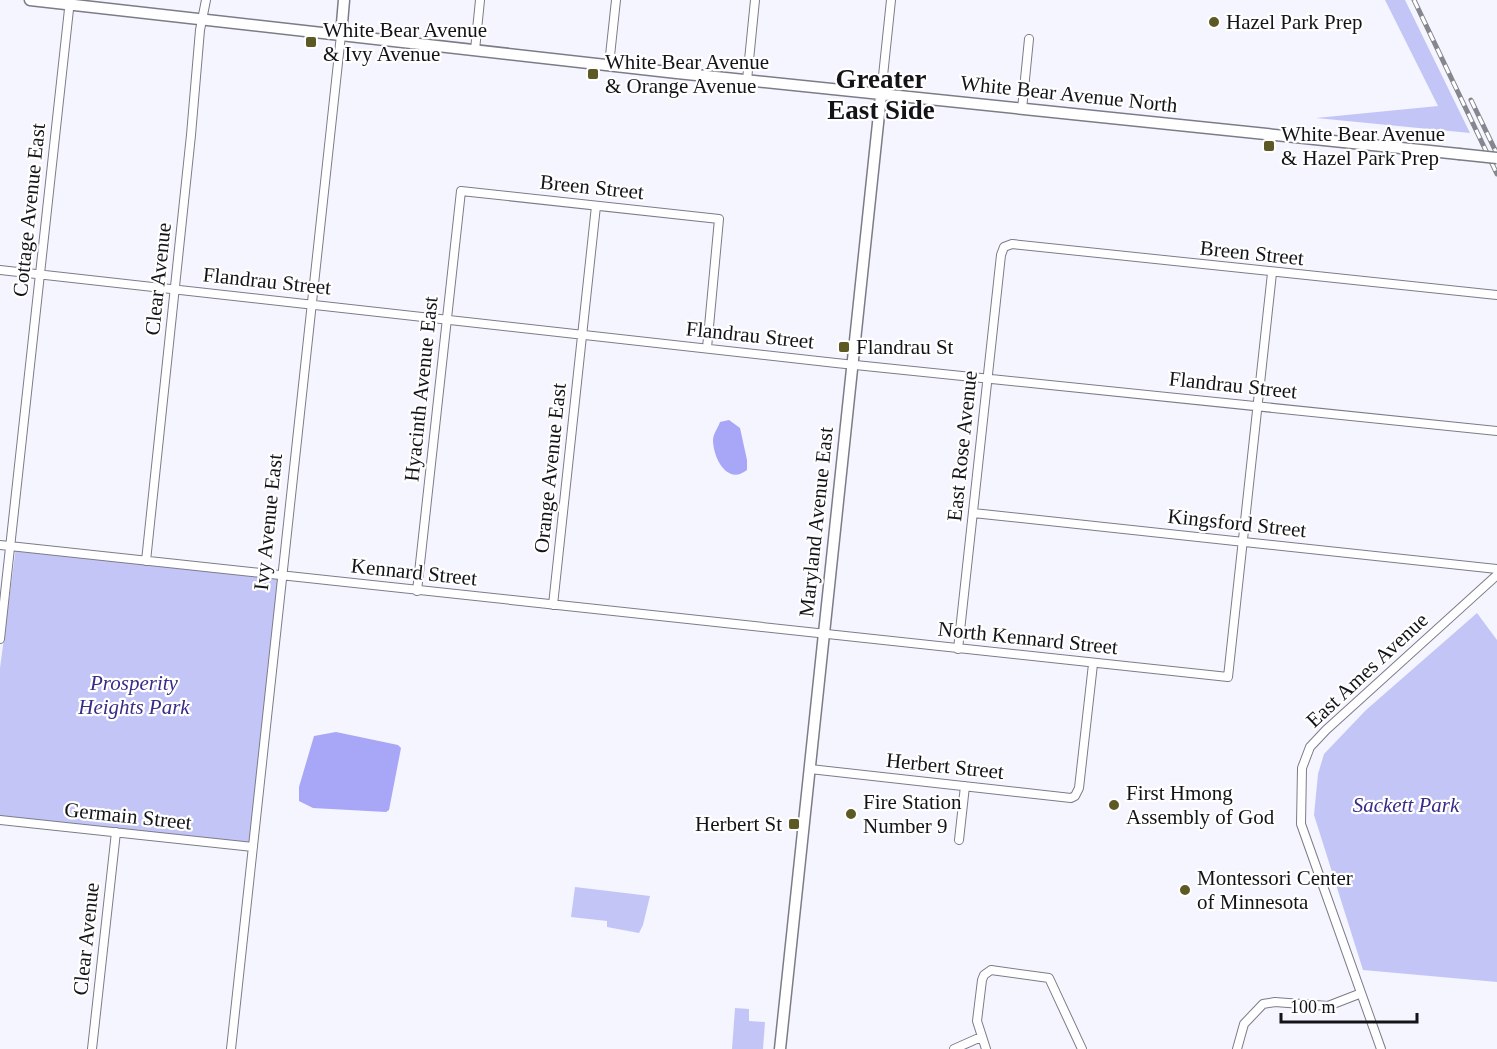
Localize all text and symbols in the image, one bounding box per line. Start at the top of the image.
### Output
place label: Hazel Park Prep [1226,10,1362,34]
marker: Hazel Park Prep [1207,15,1221,29]
place label: White Bear Avenue & Ivy Avenue [323,18,487,66]
marker: White Bear Avenue & Ivy Avenue [304,35,318,49]
place label: White Bear Avenue & Orange Avenue [605,50,769,98]
district label: Greater East Side [827,64,935,125]
marker: White Bear Avenue & Orange Avenue [586,67,600,81]
street label: White Bear Avenue North [959,71,1179,117]
street label: Cottage Avenue East [8,122,50,298]
place label: White Bear Avenue & Hazel Park Prep [1281,122,1445,170]
marker: White Bear Avenue & Hazel Park Prep [1262,139,1276,153]
street label: Breen Street [539,170,645,204]
street label: Clear Avenue [140,221,176,337]
street label: Breen Street [1199,236,1305,270]
street label: Flandrau Street [202,262,333,300]
street label: Hyacinth Avenue East [399,295,443,483]
street label: Flandrau Street [685,316,816,354]
place label: Flandrau St [856,335,954,359]
marker: Flandrau St [837,340,851,354]
street label: Flandrau Street [1168,366,1299,404]
street label: East Rose Avenue [942,370,982,522]
street label: Orange Avenue East [529,382,571,554]
street label: Maryland Avenue East [794,426,838,618]
street label: Ivy Avenue East [249,452,287,592]
street label: Kingsford Street [1166,504,1308,542]
street label: Kennard Street [350,553,478,591]
street label: East Ames Avenue [1301,608,1433,732]
street label: North Kennard Street [937,617,1119,659]
park label: Prosperity Heights Park [77,671,190,719]
street label: Herbert Street [885,748,1005,784]
place label: First Hmong Assembly of God [1126,781,1275,829]
place label: Fire Station Number 9 [863,790,962,838]
park label: Sackett Park [1353,793,1460,817]
street label: Germain Street [63,797,193,835]
marker: First Hmong Assembly of God [1107,798,1121,812]
marker: Fire Station Number 9 [844,807,858,821]
place label: Herbert St [695,812,782,836]
marker: Herbert St [787,817,801,831]
place label: Montessori Center of Minnesota [1197,866,1353,914]
street label: Clear Avenue [68,881,104,997]
marker: Montessori Center of Minnesota [1178,883,1192,897]
scale bar [1281,986,1418,1024]
text: 100 m [1290,997,1336,1017]

